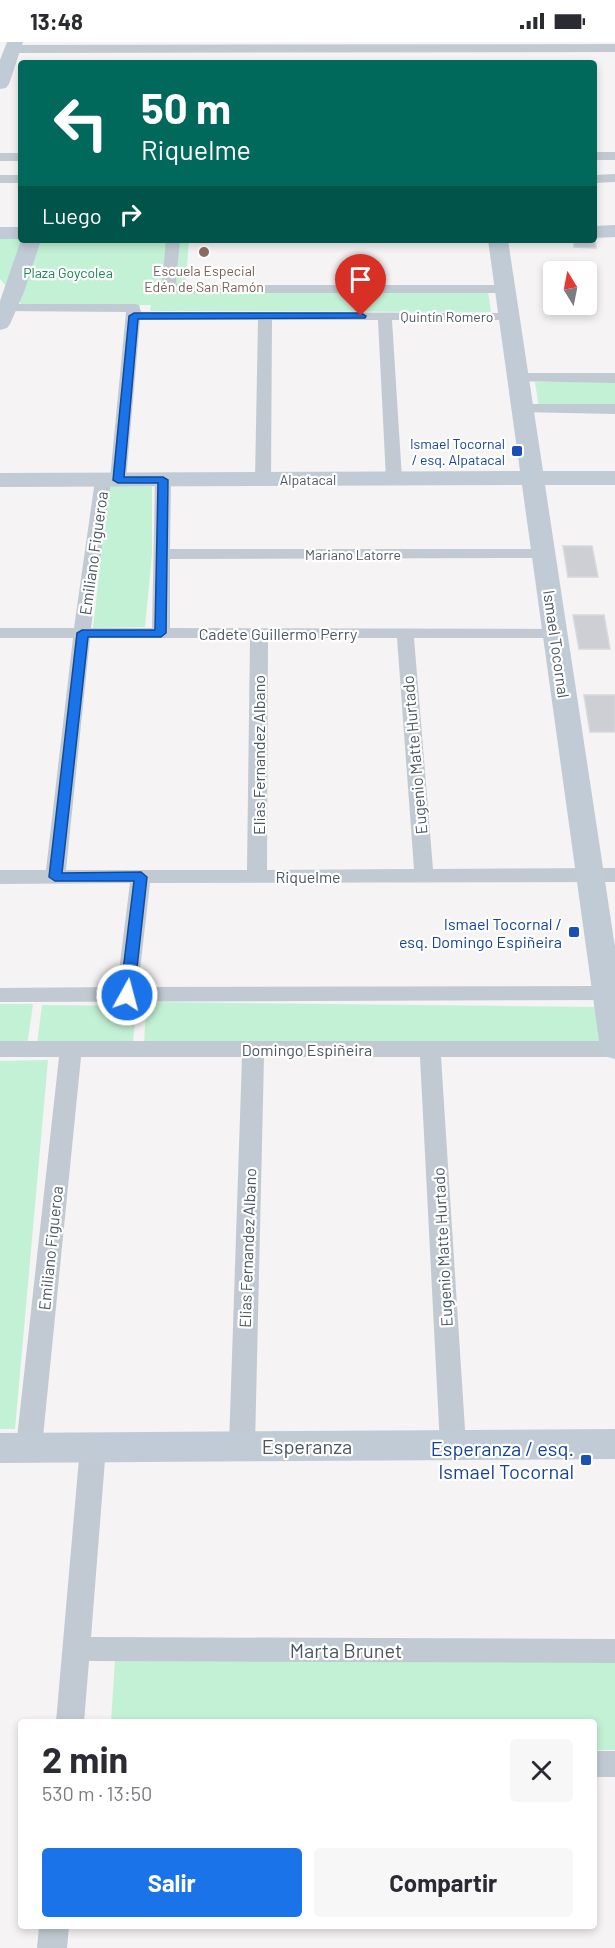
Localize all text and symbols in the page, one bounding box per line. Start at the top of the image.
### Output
text: 13:48 [30,8,83,34]
text: 50 m [141,82,231,132]
icon: left [42,84,120,162]
text: Riquelme [141,133,251,165]
icon: right [114,198,147,231]
text: Luego [42,202,102,228]
marker: Escuela Especial Edén de San Ramón [197,245,211,259]
pin [335,254,386,316]
north arrow [543,261,597,315]
map controls [543,261,597,315]
place label: Escuela Especial Edén de San Ramón [144,262,264,295]
icon: arrive [344,263,377,296]
park label: Plaza Goycolea [23,264,113,281]
street label: Quintín Romero [401,308,493,325]
place label: Ismael Tocornal / esq. Alpatacal [410,435,505,468]
marker: Ismael Tocornal / esq. Alpatacal [510,444,524,458]
street label: Alpatacal [280,471,336,488]
street label: Emiliano Figueroa [75,490,111,616]
street label: Mariano Latorre [305,546,401,563]
street label: Ismael Tocornal [540,589,574,699]
street label: Cadete Guillermo Perry [199,624,358,643]
street label: Elias Fernandez Albano [249,675,268,835]
street label: Eugenio Matte Hurtado [398,675,430,835]
street label: Riquelme [275,867,341,886]
place label: Ismael Tocornal / esq. Domingo Espiñeira [399,914,562,951]
marker: Ismael Tocornal / esq. Domingo Espiñeira [567,925,581,939]
position arrow [95,963,159,1027]
street label: Domingo Espiñeira [242,1040,372,1059]
street label: Eugenio Matte Hurtado [428,1167,456,1327]
street label: Elias Fernandez Albano [235,1168,259,1328]
street label: Emiliano Figueroa [34,1185,66,1311]
street label: Esperanza [262,1434,352,1458]
place label: Esperanza / esq. Ismael Tocornal [431,1436,574,1483]
marker: Esperanza / esq. Ismael Tocornal [579,1453,593,1467]
street label: Marta Brunet [290,1638,402,1662]
text: 2 min [42,1737,128,1780]
button: close [510,1739,573,1802]
text: 530 m · 13:50 [42,1781,152,1805]
button: Salir [42,1848,302,1917]
button: Compartir [314,1848,573,1917]

